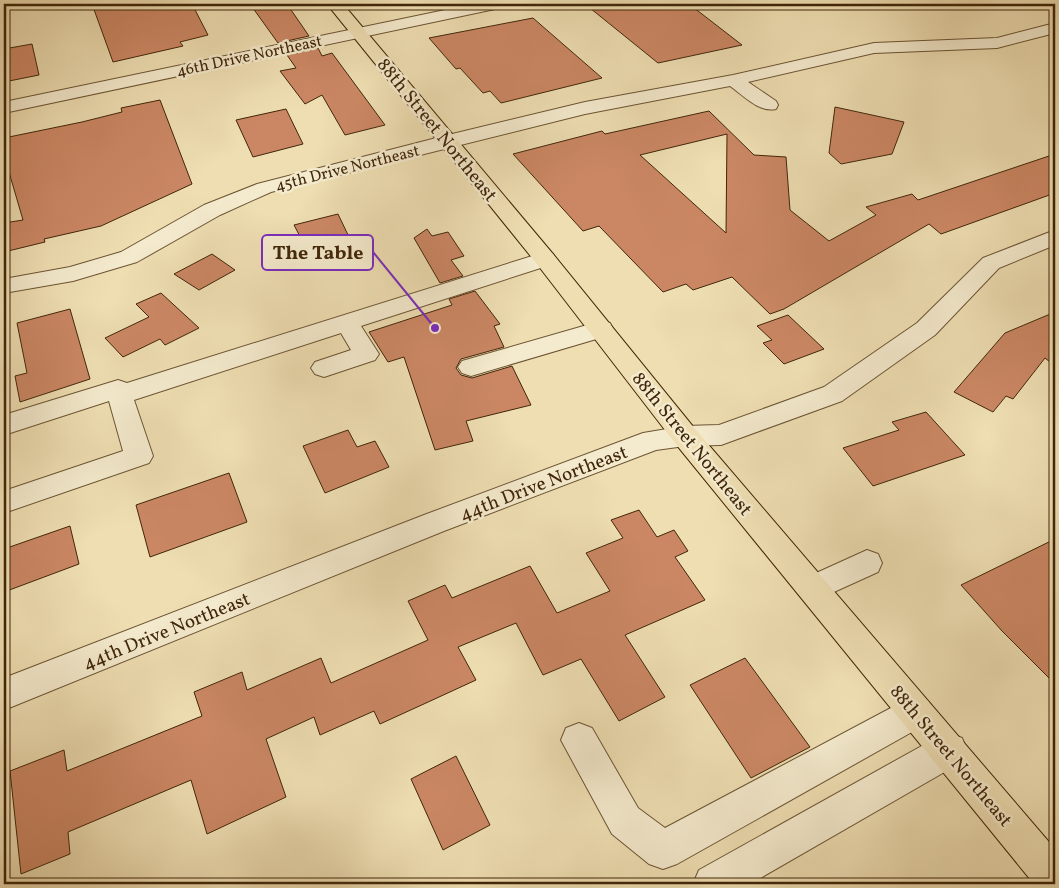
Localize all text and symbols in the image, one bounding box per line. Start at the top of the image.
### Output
street label: 46th Drive Northeast [175,31,325,83]
street label: 88th Street Northeast [370,53,503,208]
street label: 45th Drive Northeast [273,140,422,197]
callout: The Table [262,235,373,270]
text: The Table [273,240,363,268]
street label: 88th Street Northeast [625,367,758,522]
street label: 44th Drive Northeast [456,440,632,528]
street label: 44th Drive Northeast [79,586,254,677]
street label: 88th Street Northeast [883,680,1018,833]

